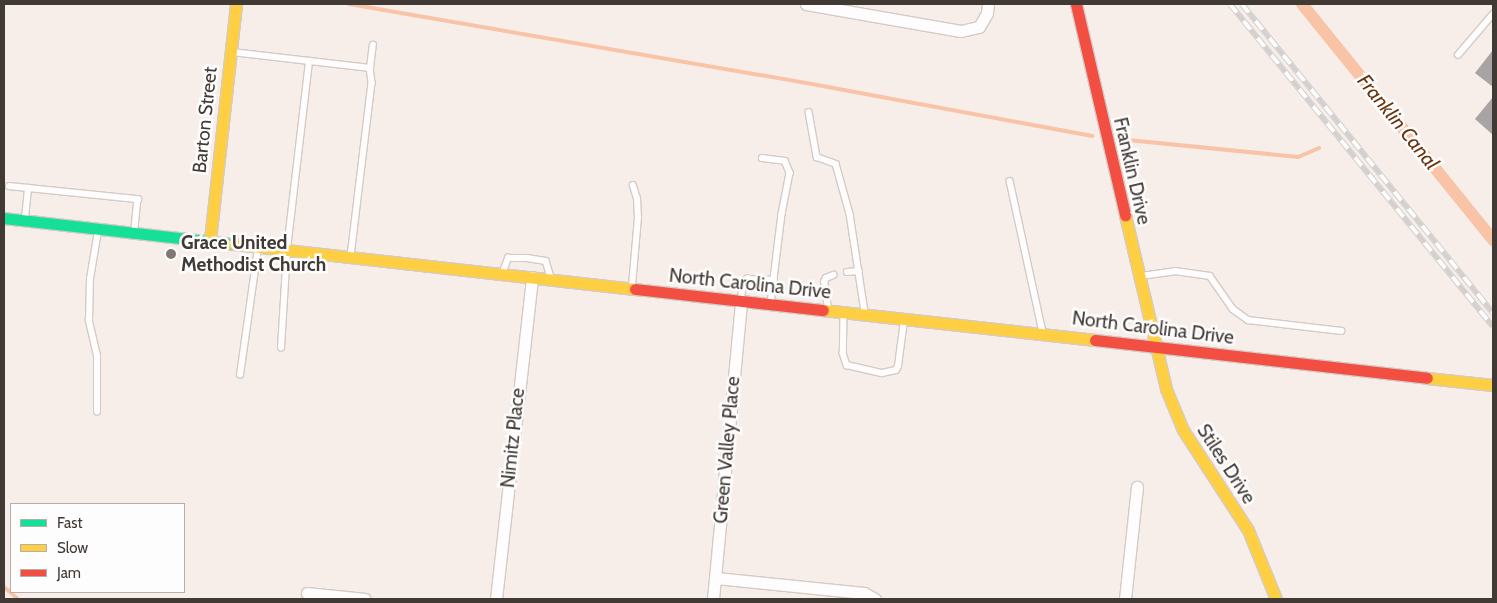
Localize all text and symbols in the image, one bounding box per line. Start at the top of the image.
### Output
street label: Barton Street [188,66,222,174]
water label: Franklin Canal [1352,69,1444,175]
street label: Franklin Drive [1109,115,1155,227]
place label: Grace United Methodist Church [181,232,326,276]
marker: Grace United Methodist Church [165,248,177,260]
street label: North Carolina Drive [668,264,832,304]
street label: North Carolina Drive [1071,307,1235,349]
street label: Green Valley Place [709,375,745,525]
street label: Nimitz Place [496,387,530,489]
street label: Stiles Drive [1192,420,1260,508]
legend [10,503,185,593]
text: Fast [57,514,82,532]
text: Slow [57,539,88,557]
text: Jam [57,564,81,582]

